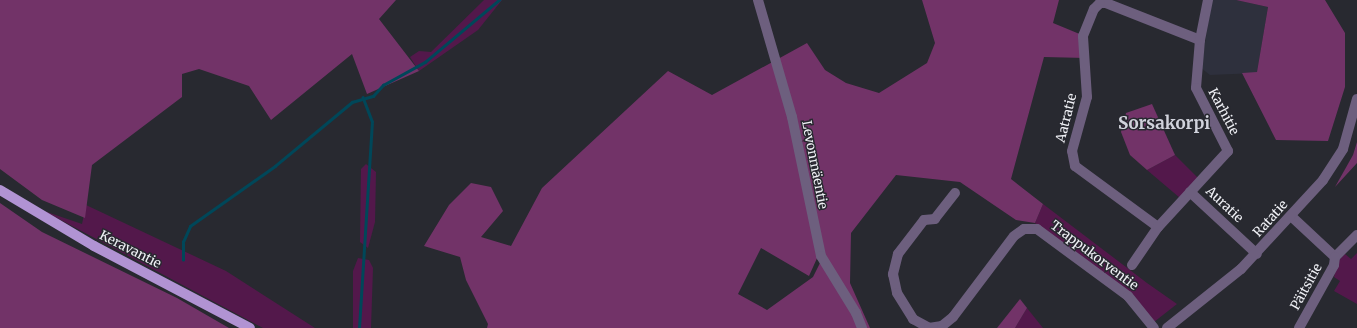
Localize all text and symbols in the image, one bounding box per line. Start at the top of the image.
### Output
street label: Karhitie [1204,86,1242,138]
street label: Aatratie [1053,92,1081,144]
district label: Sorsakorpi [1118,114,1210,134]
street label: Levonmäentie [798,119,830,211]
street label: Auratie [1202,184,1246,226]
street label: Ratatie [1250,197,1292,241]
street label: Trappukorventie [1047,218,1141,294]
street label: Keravantie [97,228,163,272]
street label: Päitsitie [1288,261,1326,313]

